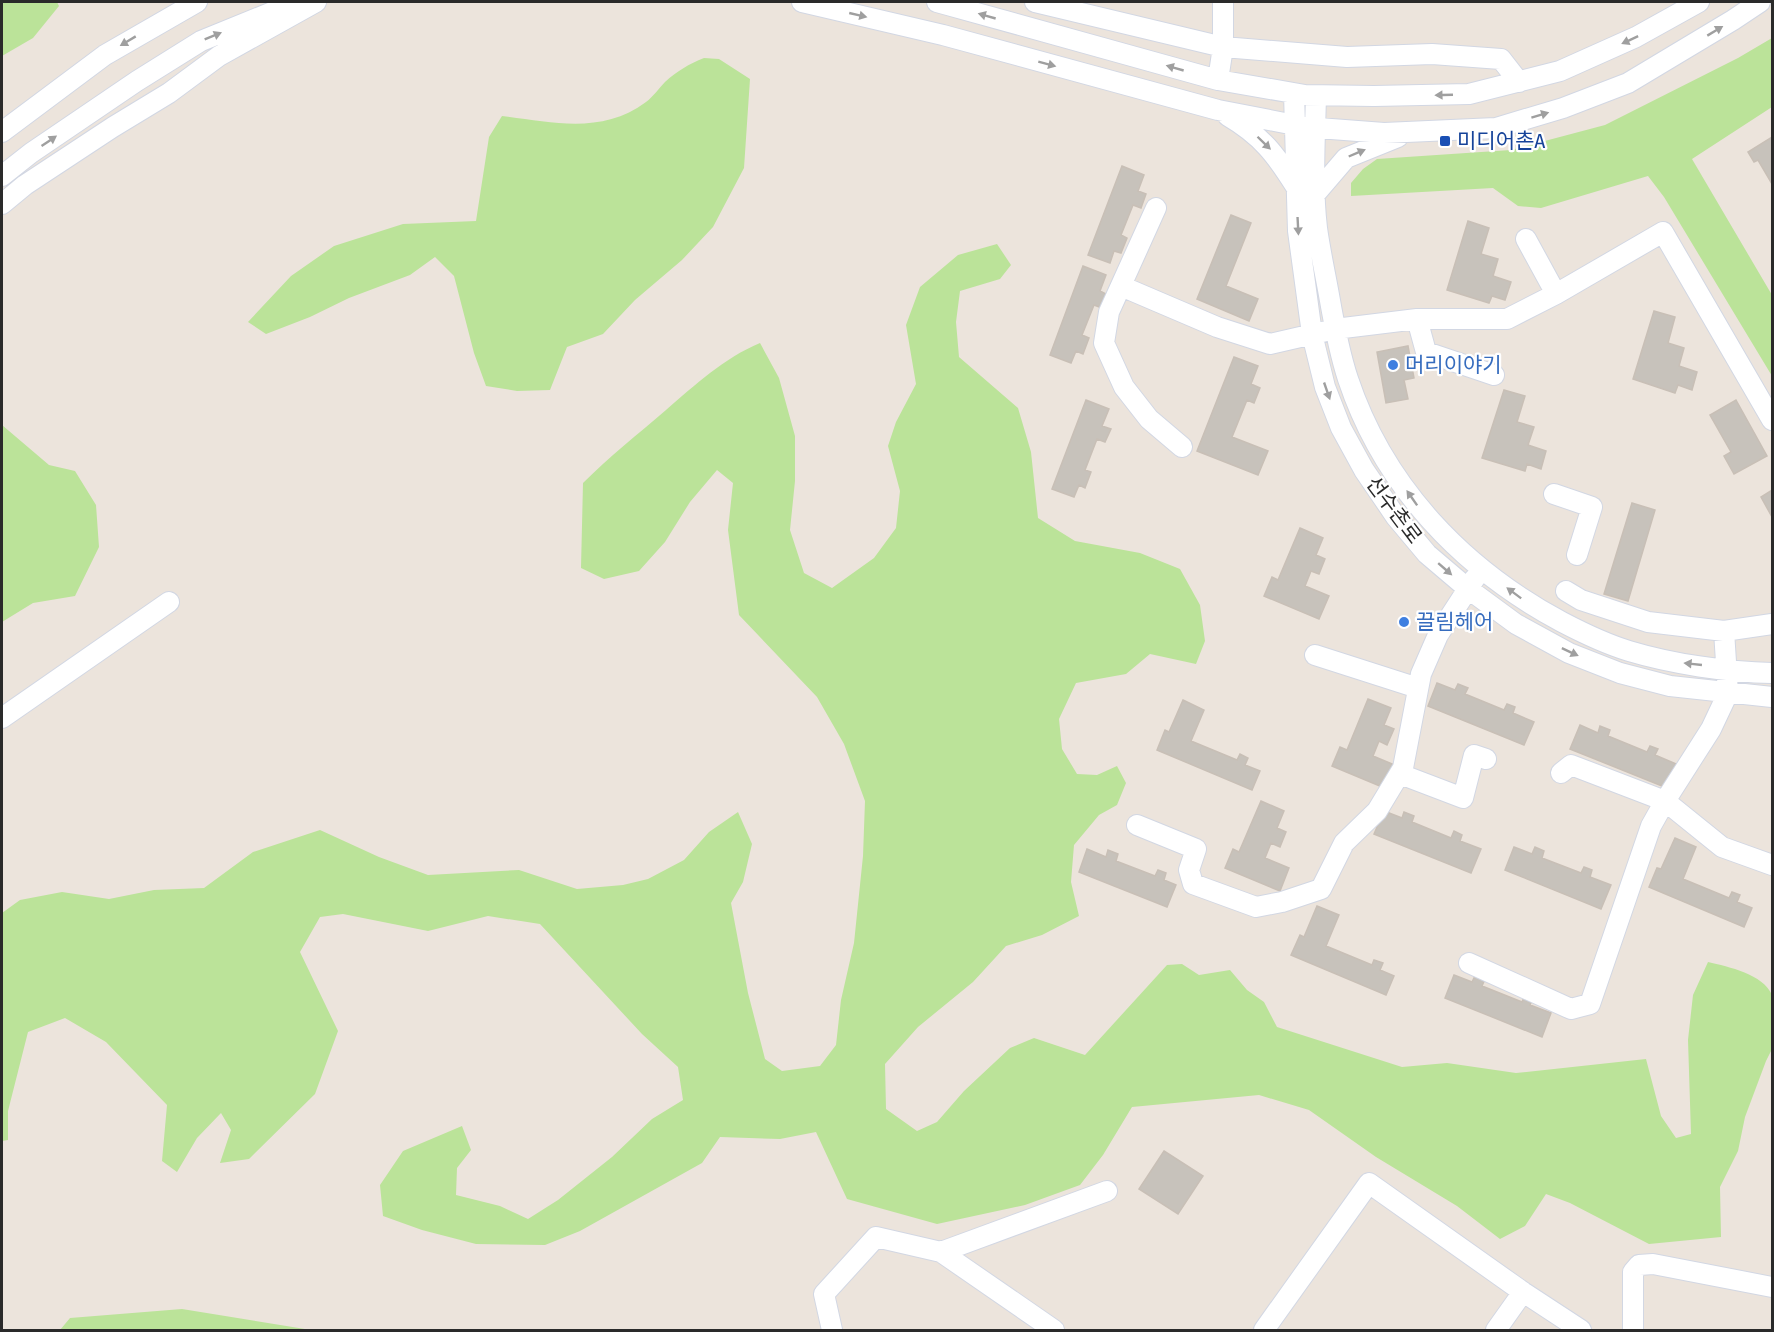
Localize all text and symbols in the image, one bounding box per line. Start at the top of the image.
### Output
one-way arrow [978,10,997,20]
one-way arrow [849,11,868,20]
one-way arrow [1707,26,1723,37]
one-way arrow [204,31,222,41]
one-way arrow [1621,35,1638,44]
one-way arrow [120,36,136,47]
one-way arrow [1038,59,1056,69]
one-way arrow [1166,63,1184,72]
one-way arrow [1435,90,1454,99]
one-way arrow [1531,110,1549,119]
place label: 미디어촌A [1457,128,1545,154]
marker: 미디어촌A [1438,134,1452,148]
one-way arrow [40,135,56,147]
one-way arrow [1256,136,1271,149]
one-way arrow [1349,148,1367,158]
one-way arrow [1294,217,1303,236]
place label: 머리이야기 [1405,352,1502,378]
marker: 머리이야기 [1386,358,1400,372]
one-way arrow [1323,382,1333,400]
street label: 선수촌로 [1360,471,1428,549]
one-way arrow [1406,490,1418,506]
one-way arrow [1437,562,1452,575]
one-way arrow [1507,587,1523,599]
place label: 끌림헤어 [1416,609,1493,635]
marker: 끌림헤어 [1397,615,1411,629]
one-way arrow [1561,648,1578,657]
one-way arrow [1684,660,1703,669]

